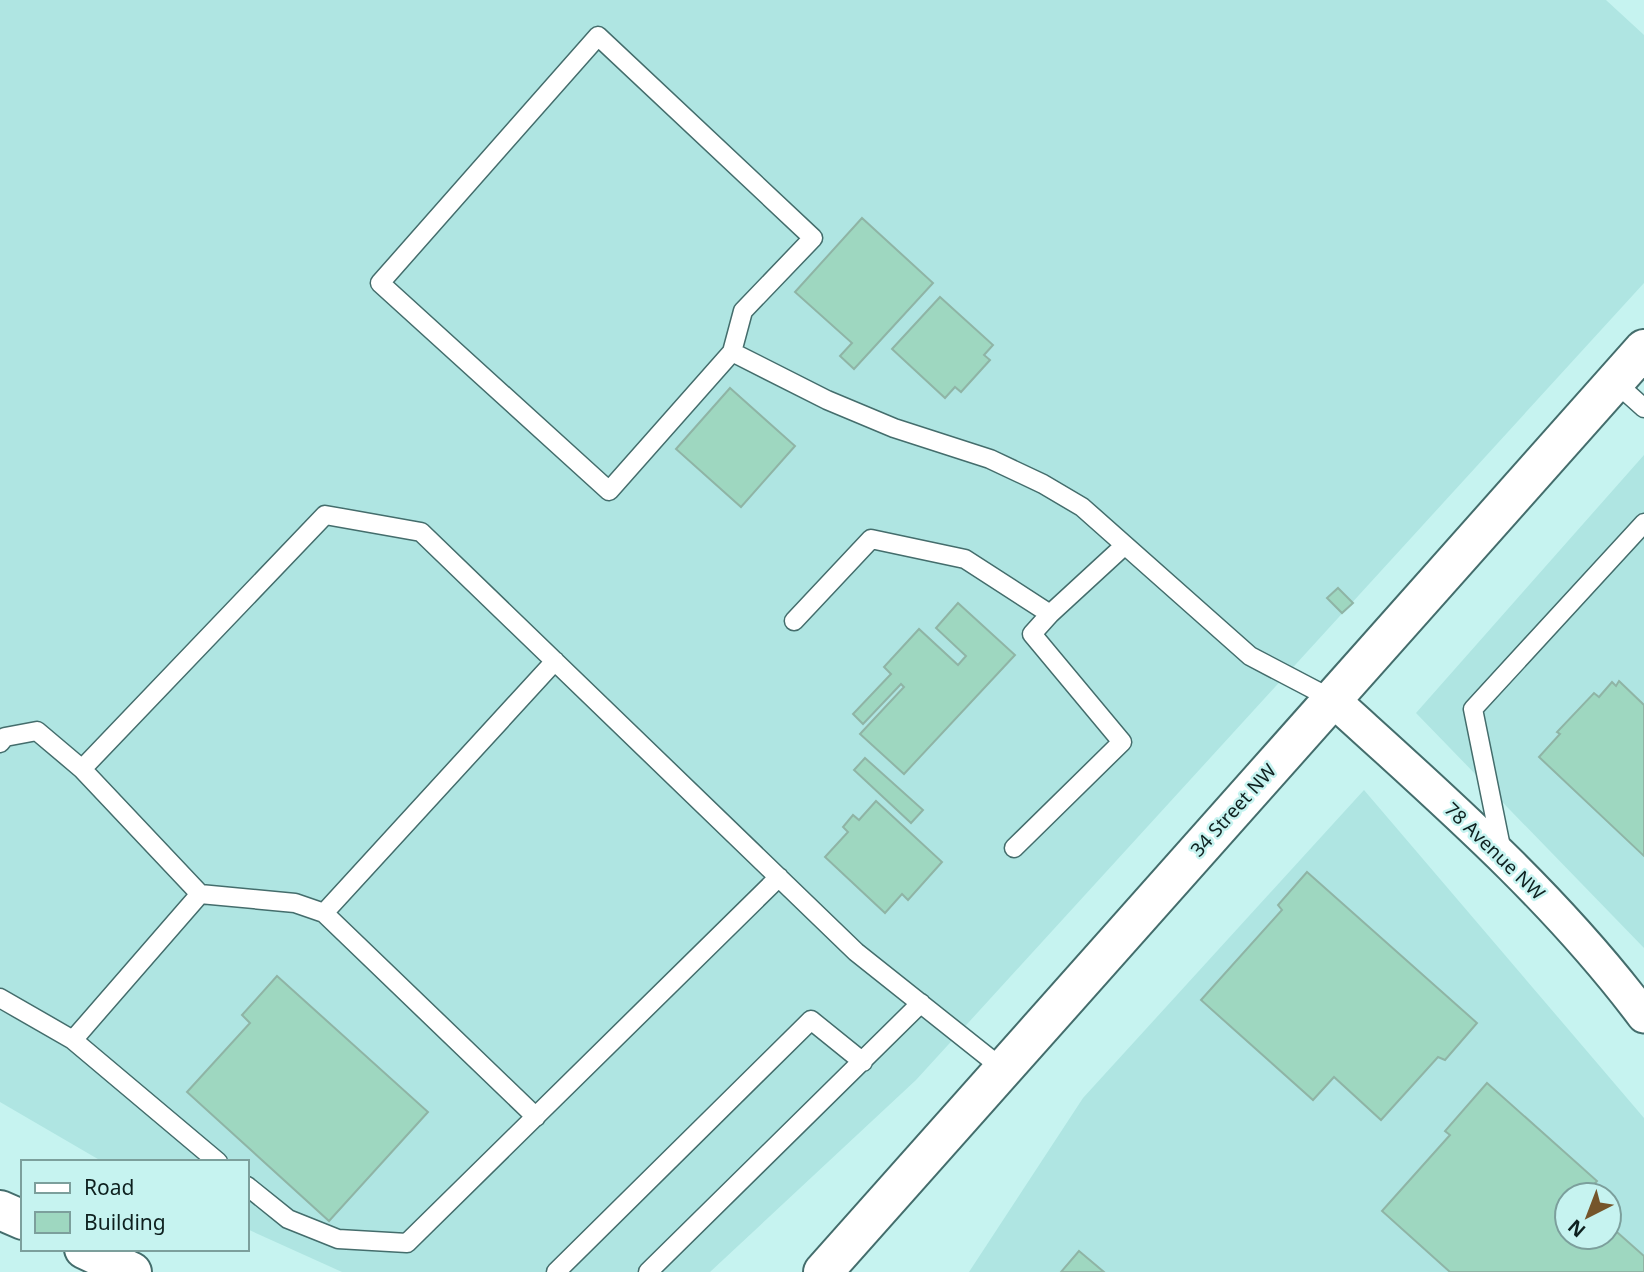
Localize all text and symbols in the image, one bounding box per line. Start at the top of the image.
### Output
street label: 34 Street NW [1184,758,1282,862]
street label: 78 Avenue NW [1439,796,1551,906]
legend [21,1160,248,1251]
text: Road [84,1173,134,1201]
north arrow [1553,1181,1623,1251]
text: Building [84,1208,166,1236]
text: N [1562,1214,1591,1243]

